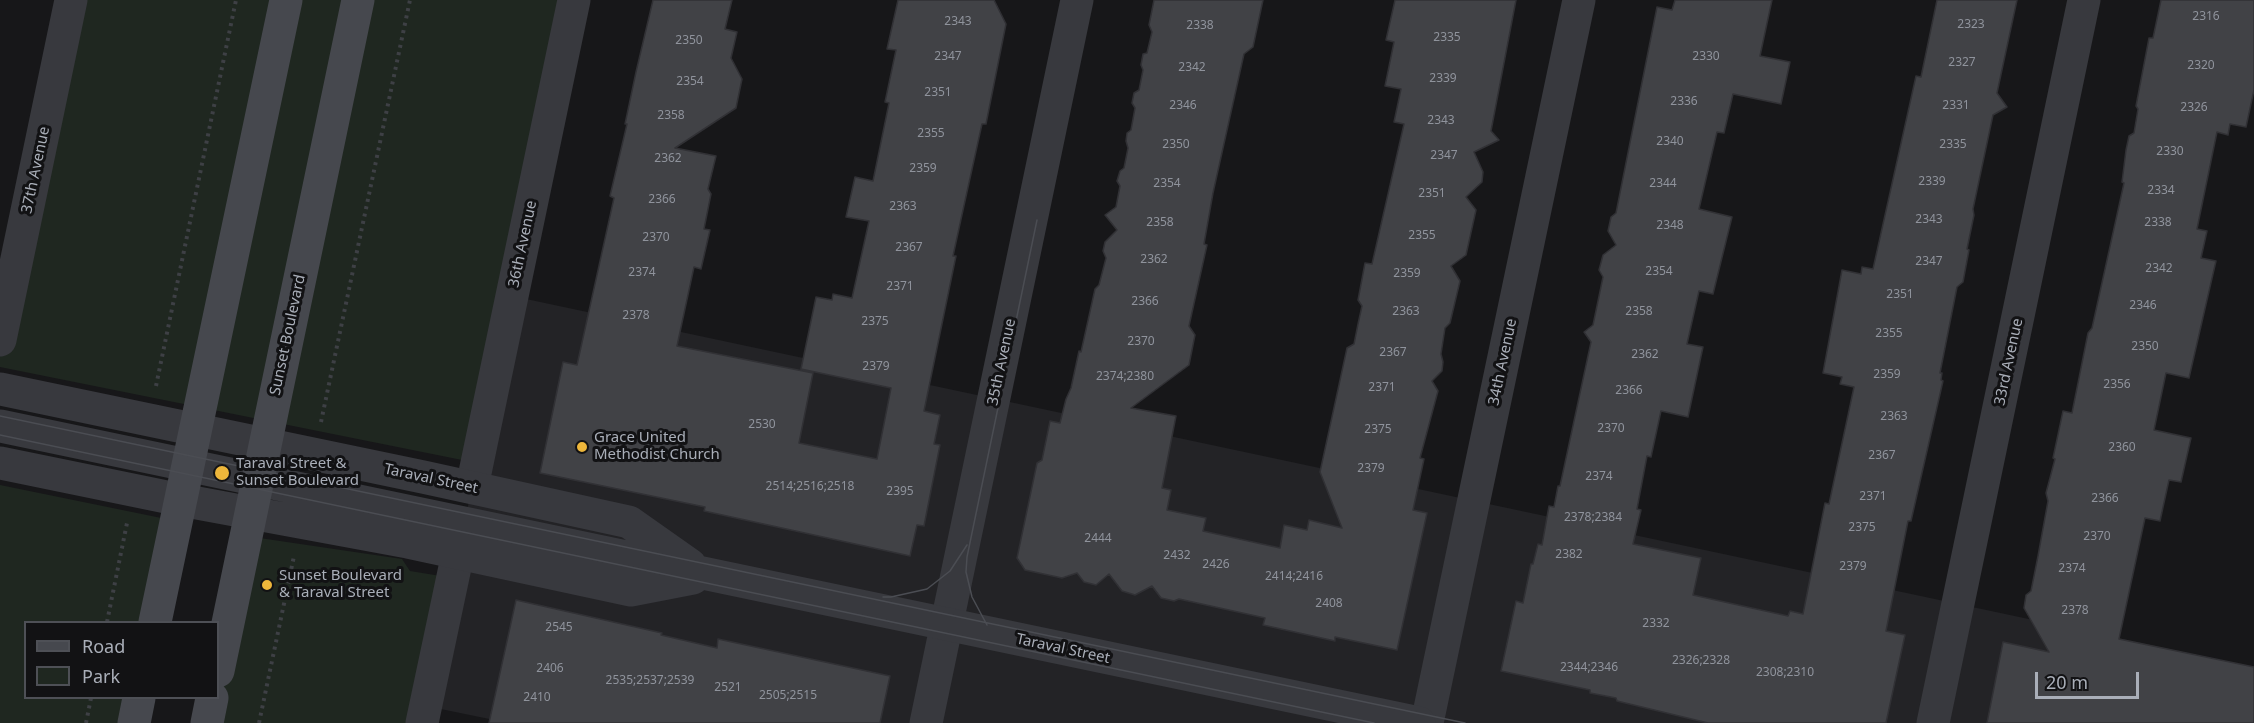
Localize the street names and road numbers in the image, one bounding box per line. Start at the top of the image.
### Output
street label: 37th Avenue [18,125,54,215]
street label: 36th Avenue [505,199,541,289]
street label: Sunset Boulevard [266,273,310,397]
street label: 35th Avenue [984,317,1020,407]
street label: 34th Avenue [1485,317,1521,407]
street label: 33rd Avenue [1991,317,2027,407]
street label: Taraval Street [382,460,480,498]
street label: Taraval Street [1014,630,1112,668]

